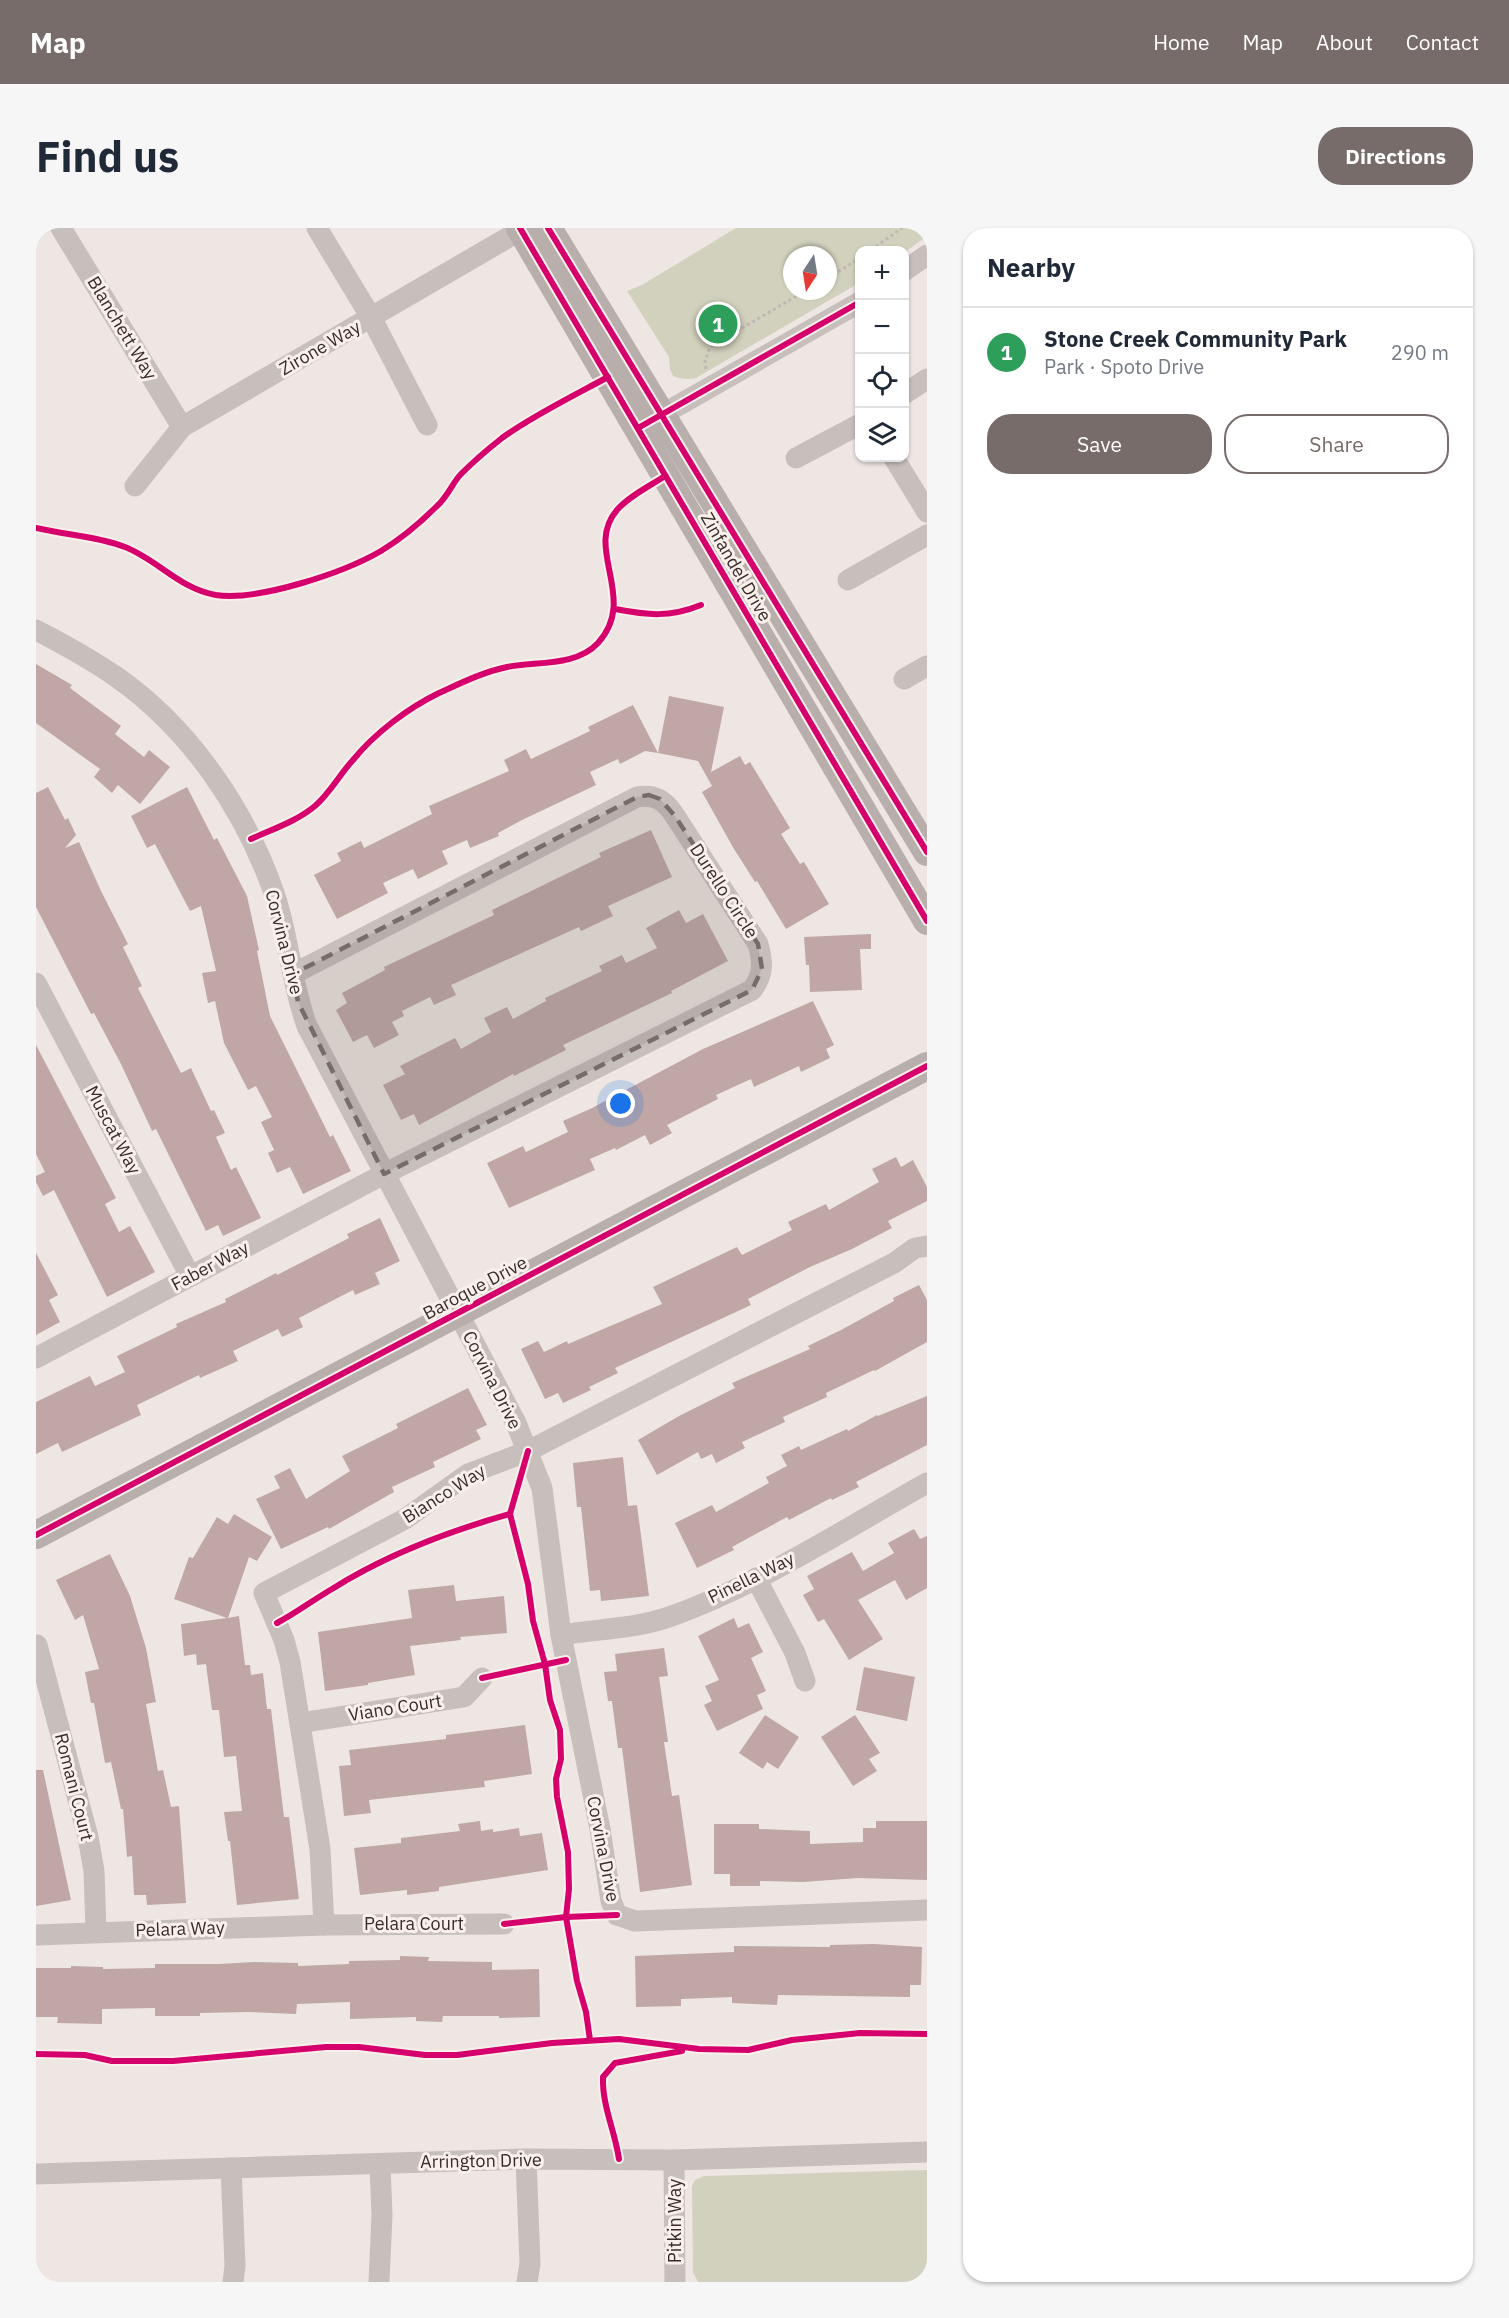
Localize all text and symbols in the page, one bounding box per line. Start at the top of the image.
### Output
text: Map [30,24,86,61]
text: Home [1153,28,1210,56]
text: Map [1243,28,1283,56]
text: About [1316,28,1373,56]
text: Contact [1406,28,1479,56]
button: Directions [1318,127,1473,185]
text: Find us [36,129,179,184]
north arrow [783,246,837,300]
map controls [855,246,909,462]
button: + [855,246,909,300]
text: Nearby [987,250,1075,284]
street label: Blanchett Way [83,272,162,384]
button: − [855,300,909,354]
pin: 1 [698,302,738,346]
street label: Zirone Way [275,315,365,380]
text: Stone Creek Community Park [1044,324,1347,353]
text: 1 [1001,339,1013,366]
text: 290 m [1391,339,1449,366]
text: Park · Spoto Drive [1044,353,1204,380]
button: locate [855,354,909,408]
button: layers [855,408,909,462]
button: Save [987,414,1212,474]
button: Share [1224,414,1449,474]
street label: Zinfandel Drive [696,508,777,625]
street label: Durello Circle [685,839,764,943]
street label: Corvina Drive [260,887,309,997]
street label: Muscat Way [80,1081,146,1178]
your location [606,1089,635,1118]
street label: Faber Way [167,1236,252,1296]
street label: Baroque Drive [419,1250,531,1325]
street label: Corvina Drive [458,1327,527,1433]
street label: Bianco Way [398,1459,490,1528]
street label: Pinella Way [704,1547,798,1608]
street label: Viano Court [347,1689,443,1726]
street label: Romani Court [50,1731,99,1843]
street label: Corvina Drive [582,1794,625,1904]
street label: Pelara Court [364,1912,464,1935]
street label: Pelara Way [135,1915,225,1942]
street label: Arrington Drive [420,2148,542,2173]
street label: Pitkin Way [663,2179,686,2263]

